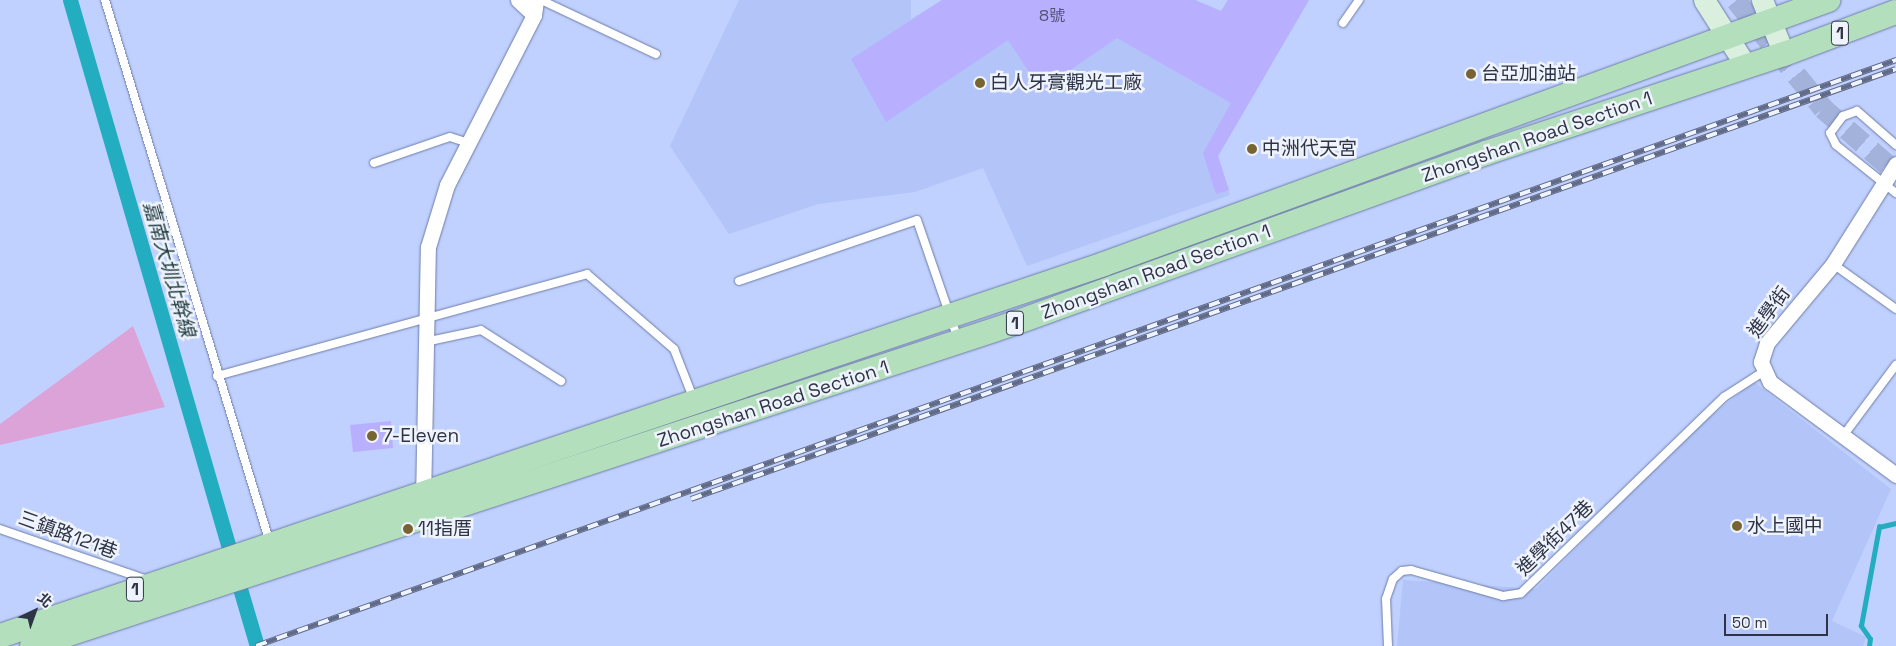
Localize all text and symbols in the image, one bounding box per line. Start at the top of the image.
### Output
house number: 8號 [1039,6,1065,26]
road number: 1 [1830,17,1850,48]
place label: 台亞加油站 [1481,63,1576,85]
marker: 台亞加油站 [1465,68,1477,80]
place label: 白人牙膏觀光工廠 [990,72,1142,94]
marker: 白人牙膏觀光工廠 [974,77,986,89]
street label: Zhongshan Road Section 1 [1419,87,1655,187]
place label: 中洲代天宮 [1262,138,1357,160]
marker: 中洲代天宮 [1246,143,1258,155]
water label: 嘉南大圳北幹線 [138,198,200,340]
street label: Zhongshan Road Section 1 [1038,220,1274,324]
street label: 進學街 [1743,282,1795,342]
road number: 1 [1005,307,1025,338]
street label: Zhongshan Road Section 1 [654,356,892,452]
place label: 7-Eleven [382,425,459,447]
marker: 7-Eleven [366,430,378,442]
street label: 進學街47巷 [1512,496,1598,580]
street label: 三鎮路121巷 [16,507,120,563]
place label: 水上國中 [1747,515,1823,537]
place label: 11指厝 [418,518,472,540]
marker: 水上國中 [1731,520,1743,532]
marker: 11指厝 [402,523,414,535]
road number: 1 [125,574,145,604]
north arrow [10,586,60,636]
text: 北 [34,588,56,611]
scale bar [1726,604,1830,636]
text: 50 m [1732,613,1767,632]

